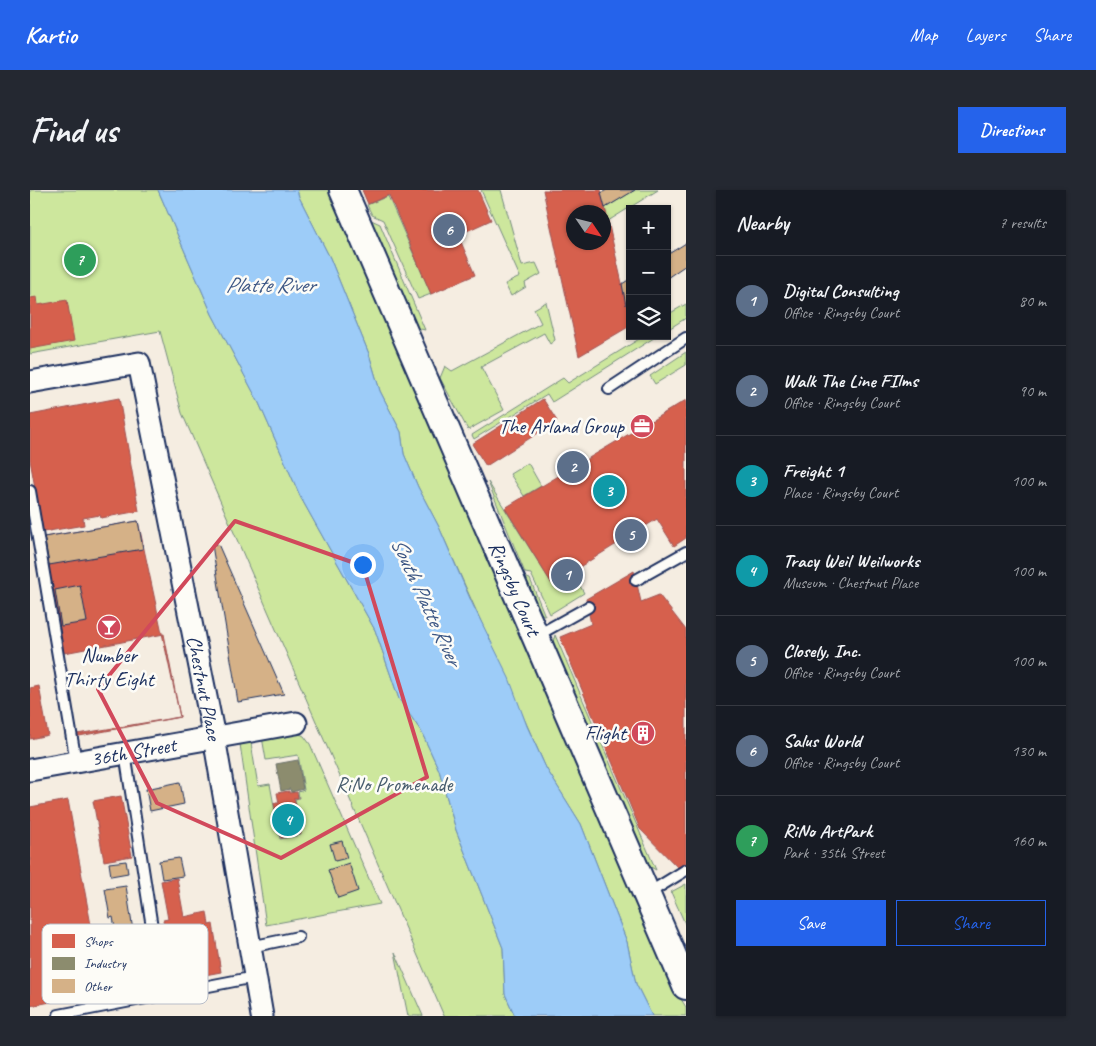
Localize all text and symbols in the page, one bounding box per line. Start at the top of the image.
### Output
text: Kartio [25,20,77,50]
text: Map [910,24,938,46]
text: Layers [966,24,1005,46]
text: Share [1033,24,1071,46]
button: Directions [958,107,1066,153]
text: Find us [30,108,117,153]
north arrow [566,205,611,250]
map controls [626,205,671,340]
button: + [626,205,671,250]
text: Nearby [736,210,789,236]
pin: 6 [433,211,465,249]
text: 7 results [999,213,1046,233]
pin: 7 [64,241,96,279]
button: − [626,250,671,295]
water label: Platte River [225,271,318,299]
text: Digital Consulting [783,279,898,303]
text: 1 [748,291,756,311]
text: 80 m [1019,291,1046,311]
button: layers [626,295,671,340]
text: Office · Ringsby Court [783,303,899,323]
text: Walk The Line FIlms [783,369,918,393]
text: 2 [748,381,756,401]
text: 90 m [1019,381,1046,401]
text: Office · Ringsby Court [783,393,899,413]
place label: The Arland Group [499,413,625,439]
office icon: The Arland Group [629,413,655,439]
pin: 2 [557,448,589,486]
text: Freight 1 [783,459,844,483]
text: 3 [748,471,756,491]
text: 100 m [1012,471,1046,491]
pin: 3 [593,472,625,510]
text: Place · Ringsby Court [783,483,898,503]
pin: 5 [615,516,647,554]
water label: South Platte River [384,533,470,673]
street label: Ringsby Court [483,537,547,642]
text: Tracy Weil Weilworks [783,549,919,573]
your location [350,552,376,578]
pin: 1 [551,556,583,594]
text: 4 [748,561,756,581]
text: 100 m [1012,561,1046,581]
text: Museum · Chestnut Place [783,573,918,593]
bar icon: Number Thirty Eight [96,614,122,640]
street label: Chestnut Place [181,633,228,745]
text: Closely, Inc. [783,639,861,663]
place label: Number Thirty Eight [64,642,156,692]
text: 5 [749,651,755,671]
text: 100 m [1012,651,1046,671]
text: Office · Ringsby Court [783,663,899,683]
place label: Flight [585,720,628,746]
building icon: Flight [630,720,656,746]
text: Salus World [783,729,861,753]
street label: 36th Street [89,731,180,772]
text: 6 [748,741,756,761]
text: 130 m [1012,741,1046,761]
text: Office · Ringsby Court [783,753,899,773]
park label: RiNo Promenade [336,771,454,797]
pin: 4 [272,801,304,839]
text: RiNo ArtPark [783,819,872,843]
text: 7 [748,831,756,851]
text: 160 m [1012,831,1046,851]
text: Park · 35th Street [783,843,884,863]
button: Save [736,900,886,946]
button: Share [896,900,1046,946]
legend [42,924,208,1004]
text: Shops [84,933,114,950]
text: Industry [84,955,127,972]
text: Other [84,978,113,995]

